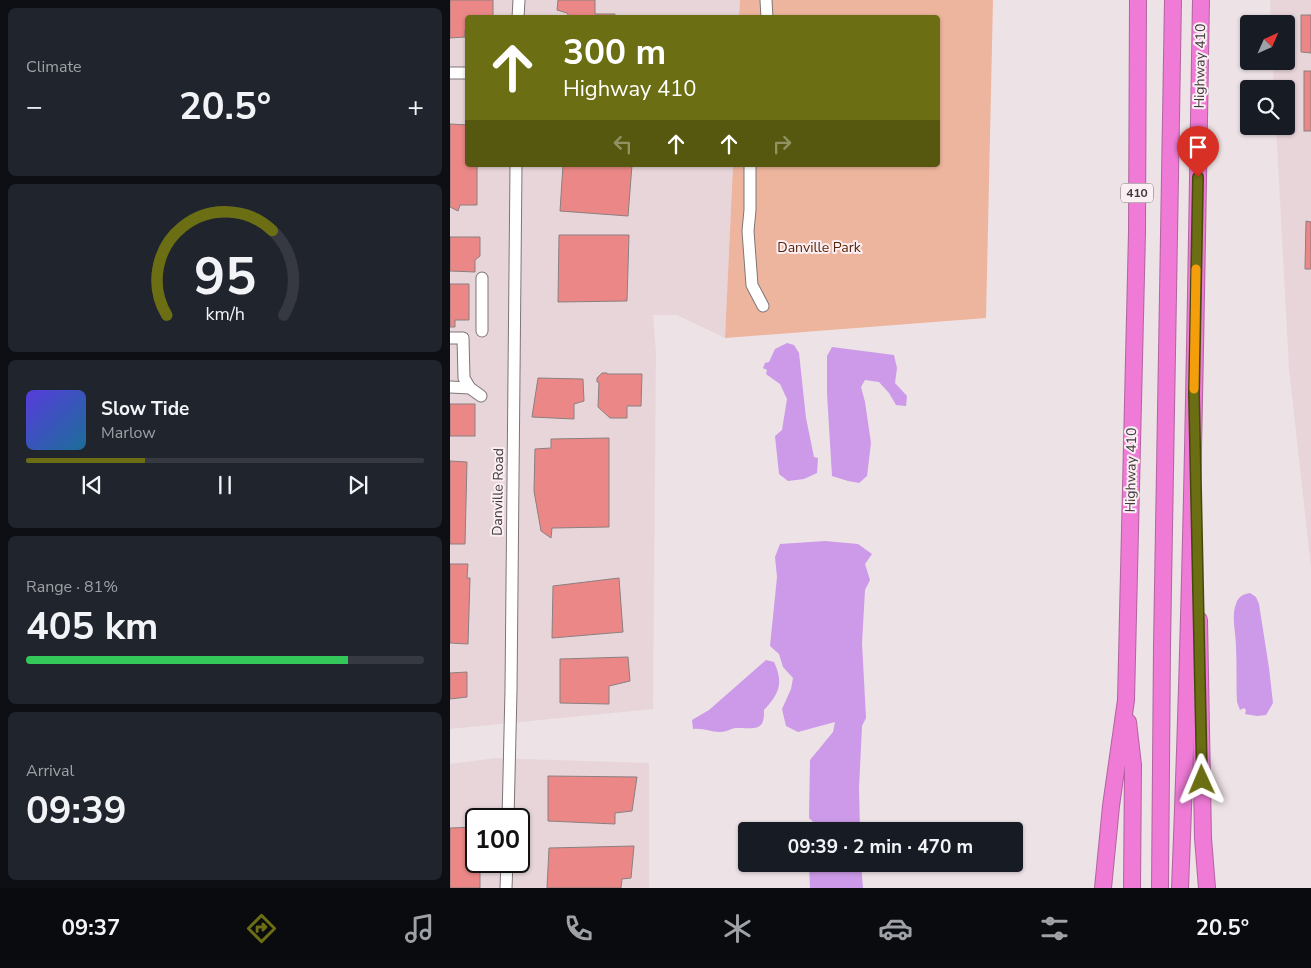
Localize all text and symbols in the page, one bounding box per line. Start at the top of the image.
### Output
north arrow [1240,15,1295,70]
map controls [1240,15,1295,135]
street label: Highway 410 [1190,23,1210,109]
text: 300 m [563,29,666,76]
icon: ahead [480,35,545,100]
text: Climate [26,56,81,78]
text: Highway 410 [563,74,697,104]
button: search [1240,80,1295,135]
text: 20.5° [179,81,271,132]
text: − [26,88,43,126]
text: + [407,88,424,126]
pin [1177,126,1219,177]
icon: left [609,130,637,158]
icon: ahead [662,130,690,158]
icon: ahead [715,130,743,158]
icon: right [768,130,796,158]
icon: arrive [1184,133,1212,161]
road number: 410 [1121,184,1153,202]
park label: Danville Park [777,238,862,257]
text: 95 [194,241,256,312]
text: km/h [205,302,245,326]
text: Slow Tide [101,396,189,422]
text: Marlow [101,422,156,444]
street label: Highway 410 [1121,427,1141,513]
street label: Danville Road [488,448,508,536]
icon: previous [78,471,106,499]
icon: pause [211,471,239,499]
icon: next [344,471,372,499]
text: Range · 81% [26,576,118,598]
text: 405 km [26,601,158,652]
position arrow [1175,753,1227,805]
text: Arrival [26,760,74,782]
text: 09:39 [26,785,127,836]
speed limit sign: 100 [465,808,530,873]
text: 09:39 · 2 min · 470 m [788,834,973,860]
icon: directions [244,911,279,946]
icon: music [402,911,437,946]
icon: phone [561,911,596,946]
icon: climate [720,911,755,946]
icon: car [878,911,913,946]
icon: filters [1037,911,1072,946]
text: 09:37 [62,913,120,943]
text: 20.5° [1196,913,1249,943]

